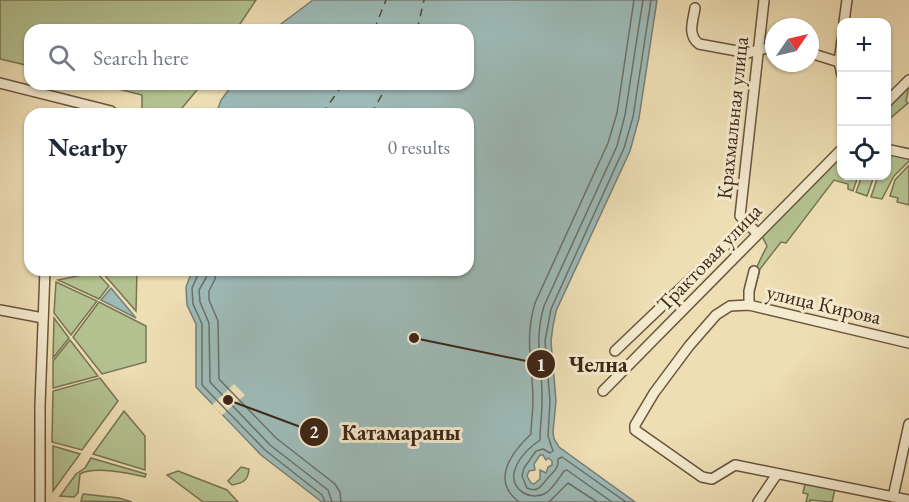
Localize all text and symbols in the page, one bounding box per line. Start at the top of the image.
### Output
north arrow [765,18,819,72]
map controls [837,18,891,180]
button: + [837,18,891,72]
search box [24,24,474,90]
street label: Крахмальная улица [710,35,754,201]
icon: search [45,41,78,74]
text: Search here [93,43,188,72]
button: − [837,72,891,126]
button: locate [837,126,891,180]
text: Nearby [48,130,128,164]
text: 0 results [387,134,450,160]
street label: Трактовая улица [651,197,768,317]
street label: улица Кирова [764,278,885,330]
callout: Челна [526,344,639,384]
text: Челна [568,350,628,379]
text: 1 [536,353,546,376]
callout: Катамараны [299,412,473,452]
text: Катамараны [341,418,461,447]
text: 2 [309,420,319,443]

